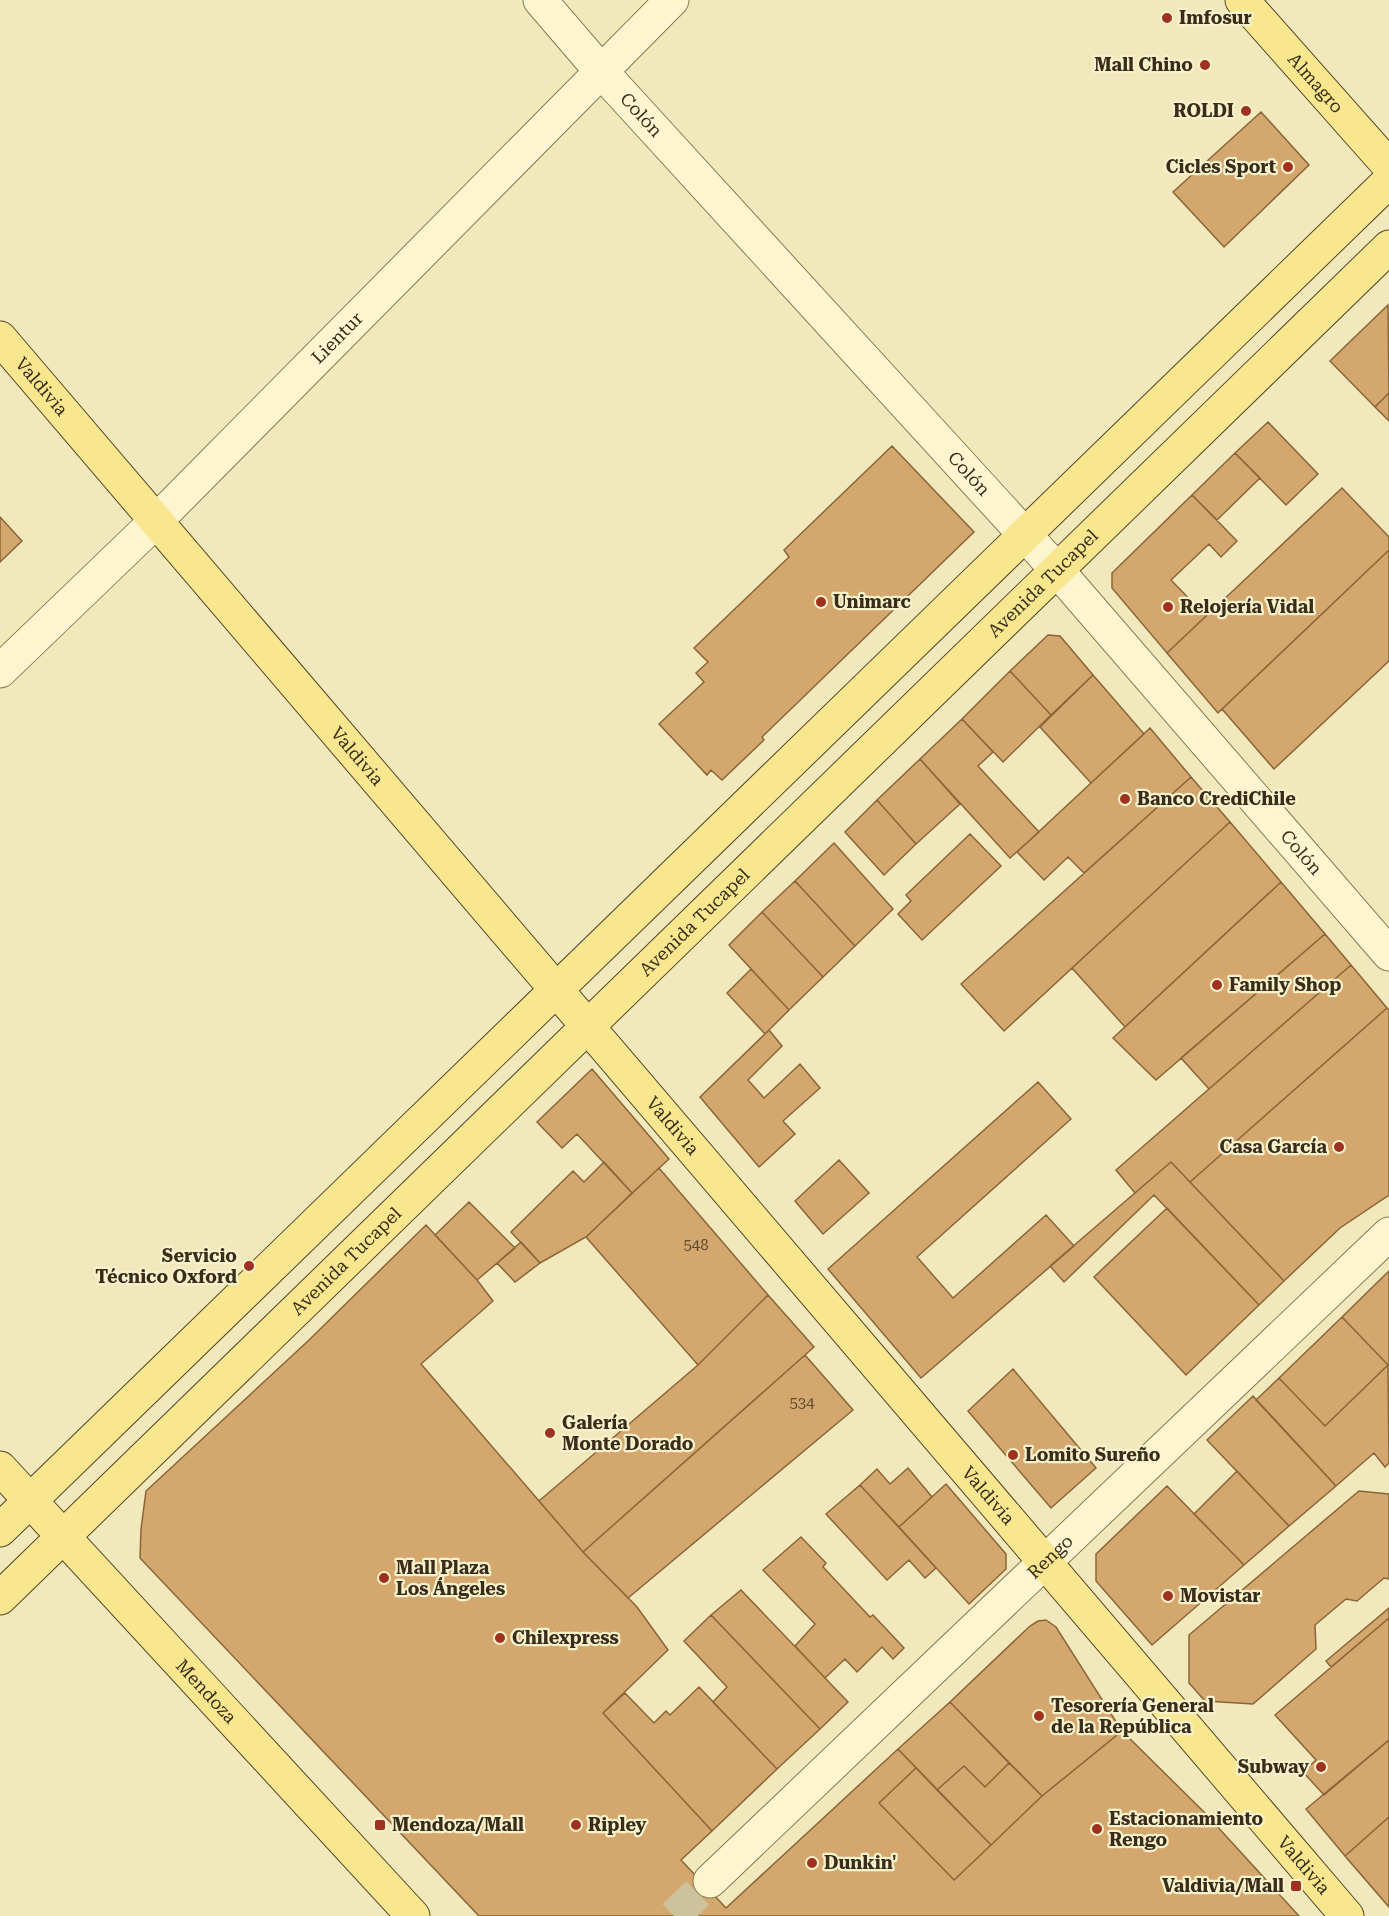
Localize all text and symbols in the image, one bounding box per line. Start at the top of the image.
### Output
place label: Imfosur [1179,7,1252,28]
marker: Imfosur [1160,11,1174,25]
street label: Almagro [1284,48,1348,117]
place label: Mall Chino [1094,54,1193,75]
marker: Mall Chino [1198,58,1212,72]
street label: Colón [616,88,667,141]
place label: ROLDI [1173,100,1234,121]
marker: ROLDI [1239,104,1253,118]
place label: Cicles Sport [1166,156,1276,177]
marker: Cicles Sport [1281,160,1295,174]
street label: Lientur [307,308,367,368]
street label: Valdivia [11,353,73,420]
street label: Colón [944,447,995,500]
street label: Avenida Tucapel [983,525,1102,641]
place label: Unimarc [833,591,911,612]
marker: Unimarc [814,595,828,609]
place label: Relojería Vidal [1180,596,1314,617]
marker: Relojería Vidal [1161,600,1175,614]
street label: Valdivia [327,723,388,790]
place label: Banco CrediChile [1137,788,1296,809]
marker: Banco CrediChile [1118,792,1132,806]
street label: Colón [1277,826,1327,879]
street label: Avenida Tucapel [635,864,754,980]
place label: Family Shop [1229,974,1341,995]
marker: Family Shop [1210,978,1224,992]
street label: Valdivia [642,1092,704,1159]
place label: Casa García [1220,1136,1327,1157]
marker: Casa García [1332,1140,1346,1154]
street label: Avenida Tucapel [287,1202,406,1319]
house number: 548 [683,1236,709,1254]
place label: Servicio Técnico Oxford [95,1245,237,1287]
marker: Servicio Técnico Oxford [242,1259,256,1273]
house number: 534 [789,1394,815,1412]
place label: Galería Monte Dorado [562,1412,694,1454]
marker: Galería Monte Dorado [543,1426,557,1440]
place label: Lomito Sureño [1025,1444,1161,1465]
marker: Lomito Sureño [1006,1448,1020,1462]
street label: Valdivia [958,1462,1019,1529]
street label: Rengo [1023,1530,1077,1583]
place label: Mall Plaza Los Ángeles [396,1557,505,1599]
marker: Mall Plaza Los Ángeles [377,1571,391,1585]
place label: Movistar [1180,1585,1260,1606]
marker: Movistar [1161,1589,1175,1603]
place label: Chilexpress [512,1627,619,1648]
marker: Chilexpress [493,1631,507,1645]
street label: Mendoza [172,1655,241,1728]
place label: Tesorería General de la República [1051,1695,1214,1737]
marker: Tesorería General de la República [1032,1709,1046,1723]
place label: Subway [1238,1756,1309,1777]
marker: Subway [1314,1760,1328,1774]
place label: Estacionamiento Rengo [1109,1808,1264,1850]
place label: Mendoza/Mall [392,1814,524,1835]
place label: Ripley [588,1814,647,1835]
marker: Mendoza/Mall [373,1818,387,1832]
marker: Ripley [569,1818,583,1832]
marker: Estacionamiento Rengo [1090,1822,1104,1836]
street label: Valdivia [1273,1831,1335,1899]
place label: Dunkin' [824,1852,896,1873]
marker: Dunkin' [805,1856,819,1870]
place label: Valdivia/Mall [1162,1875,1284,1896]
marker: Valdivia/Mall [1289,1879,1303,1893]

